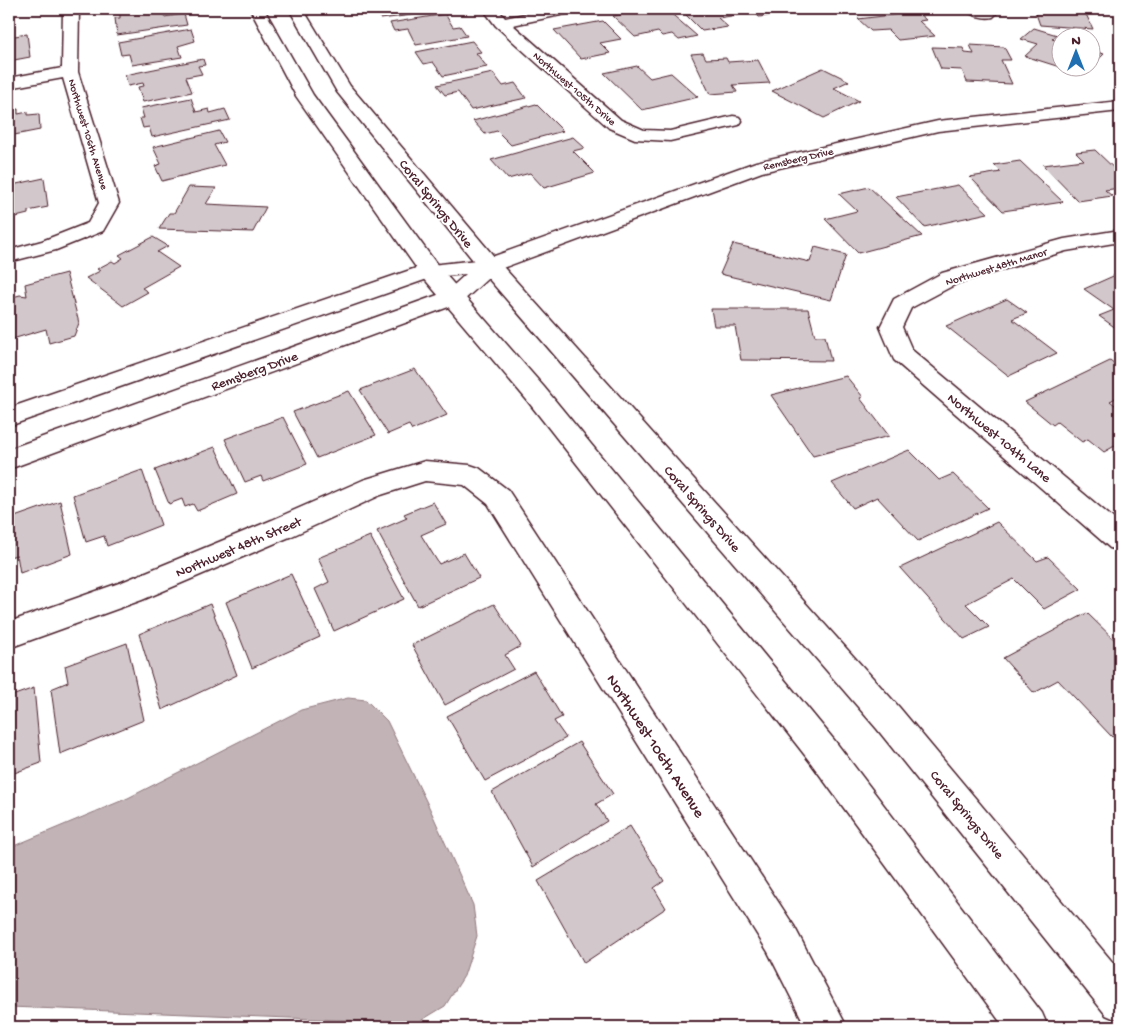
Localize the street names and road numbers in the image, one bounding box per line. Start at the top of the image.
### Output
street label: Northwest 105th Drive [530,50,618,129]
street label: Northwest 106th Avenue [65,78,110,192]
street label: Remsberg Drive [762,146,835,174]
street label: Coral Springs Drive [394,157,476,253]
street label: Northwest 48th Manor [944,246,1050,289]
street label: Remsberg Drive [209,349,301,396]
street label: Northwest 104th Lane [943,390,1054,488]
street label: Coral Springs Drive [659,463,744,557]
street label: Northwest 48th Street [174,514,306,583]
street label: Northwest 106th Avenue [601,672,708,823]
street label: Coral Springs Drive [925,768,1007,864]

